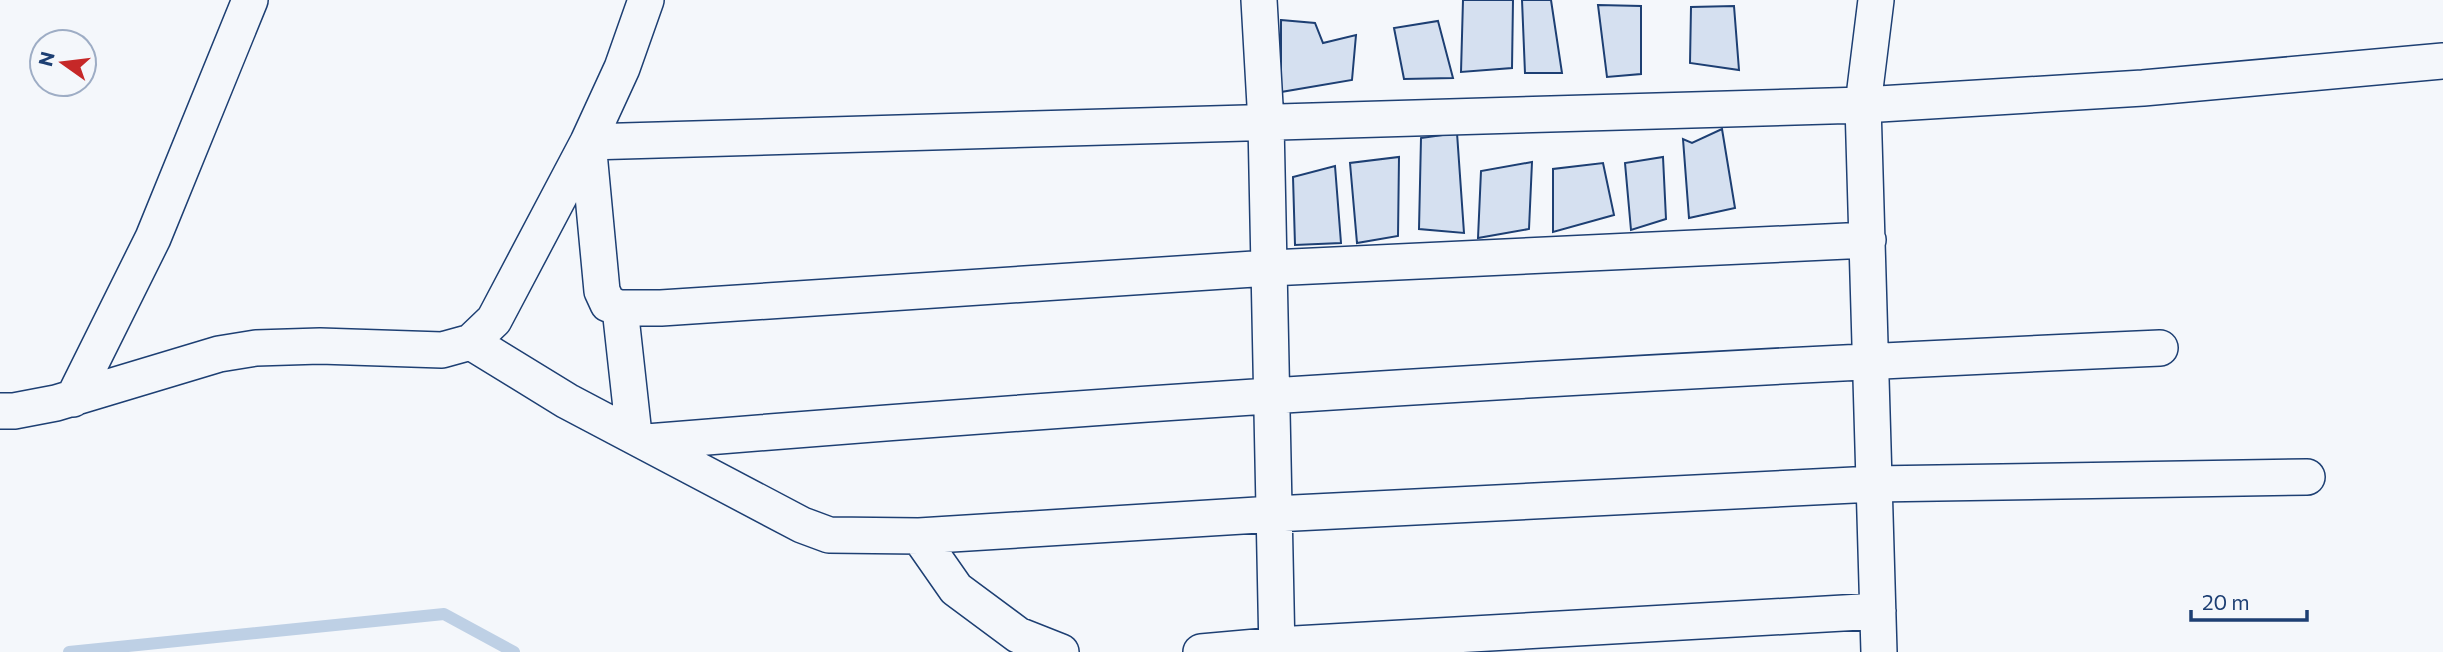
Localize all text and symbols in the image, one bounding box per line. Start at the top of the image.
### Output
north arrow [28,28,98,98]
text: N [33,49,59,68]
scale bar [2191,578,2306,622]
text: 20 m [2202,589,2250,614]

